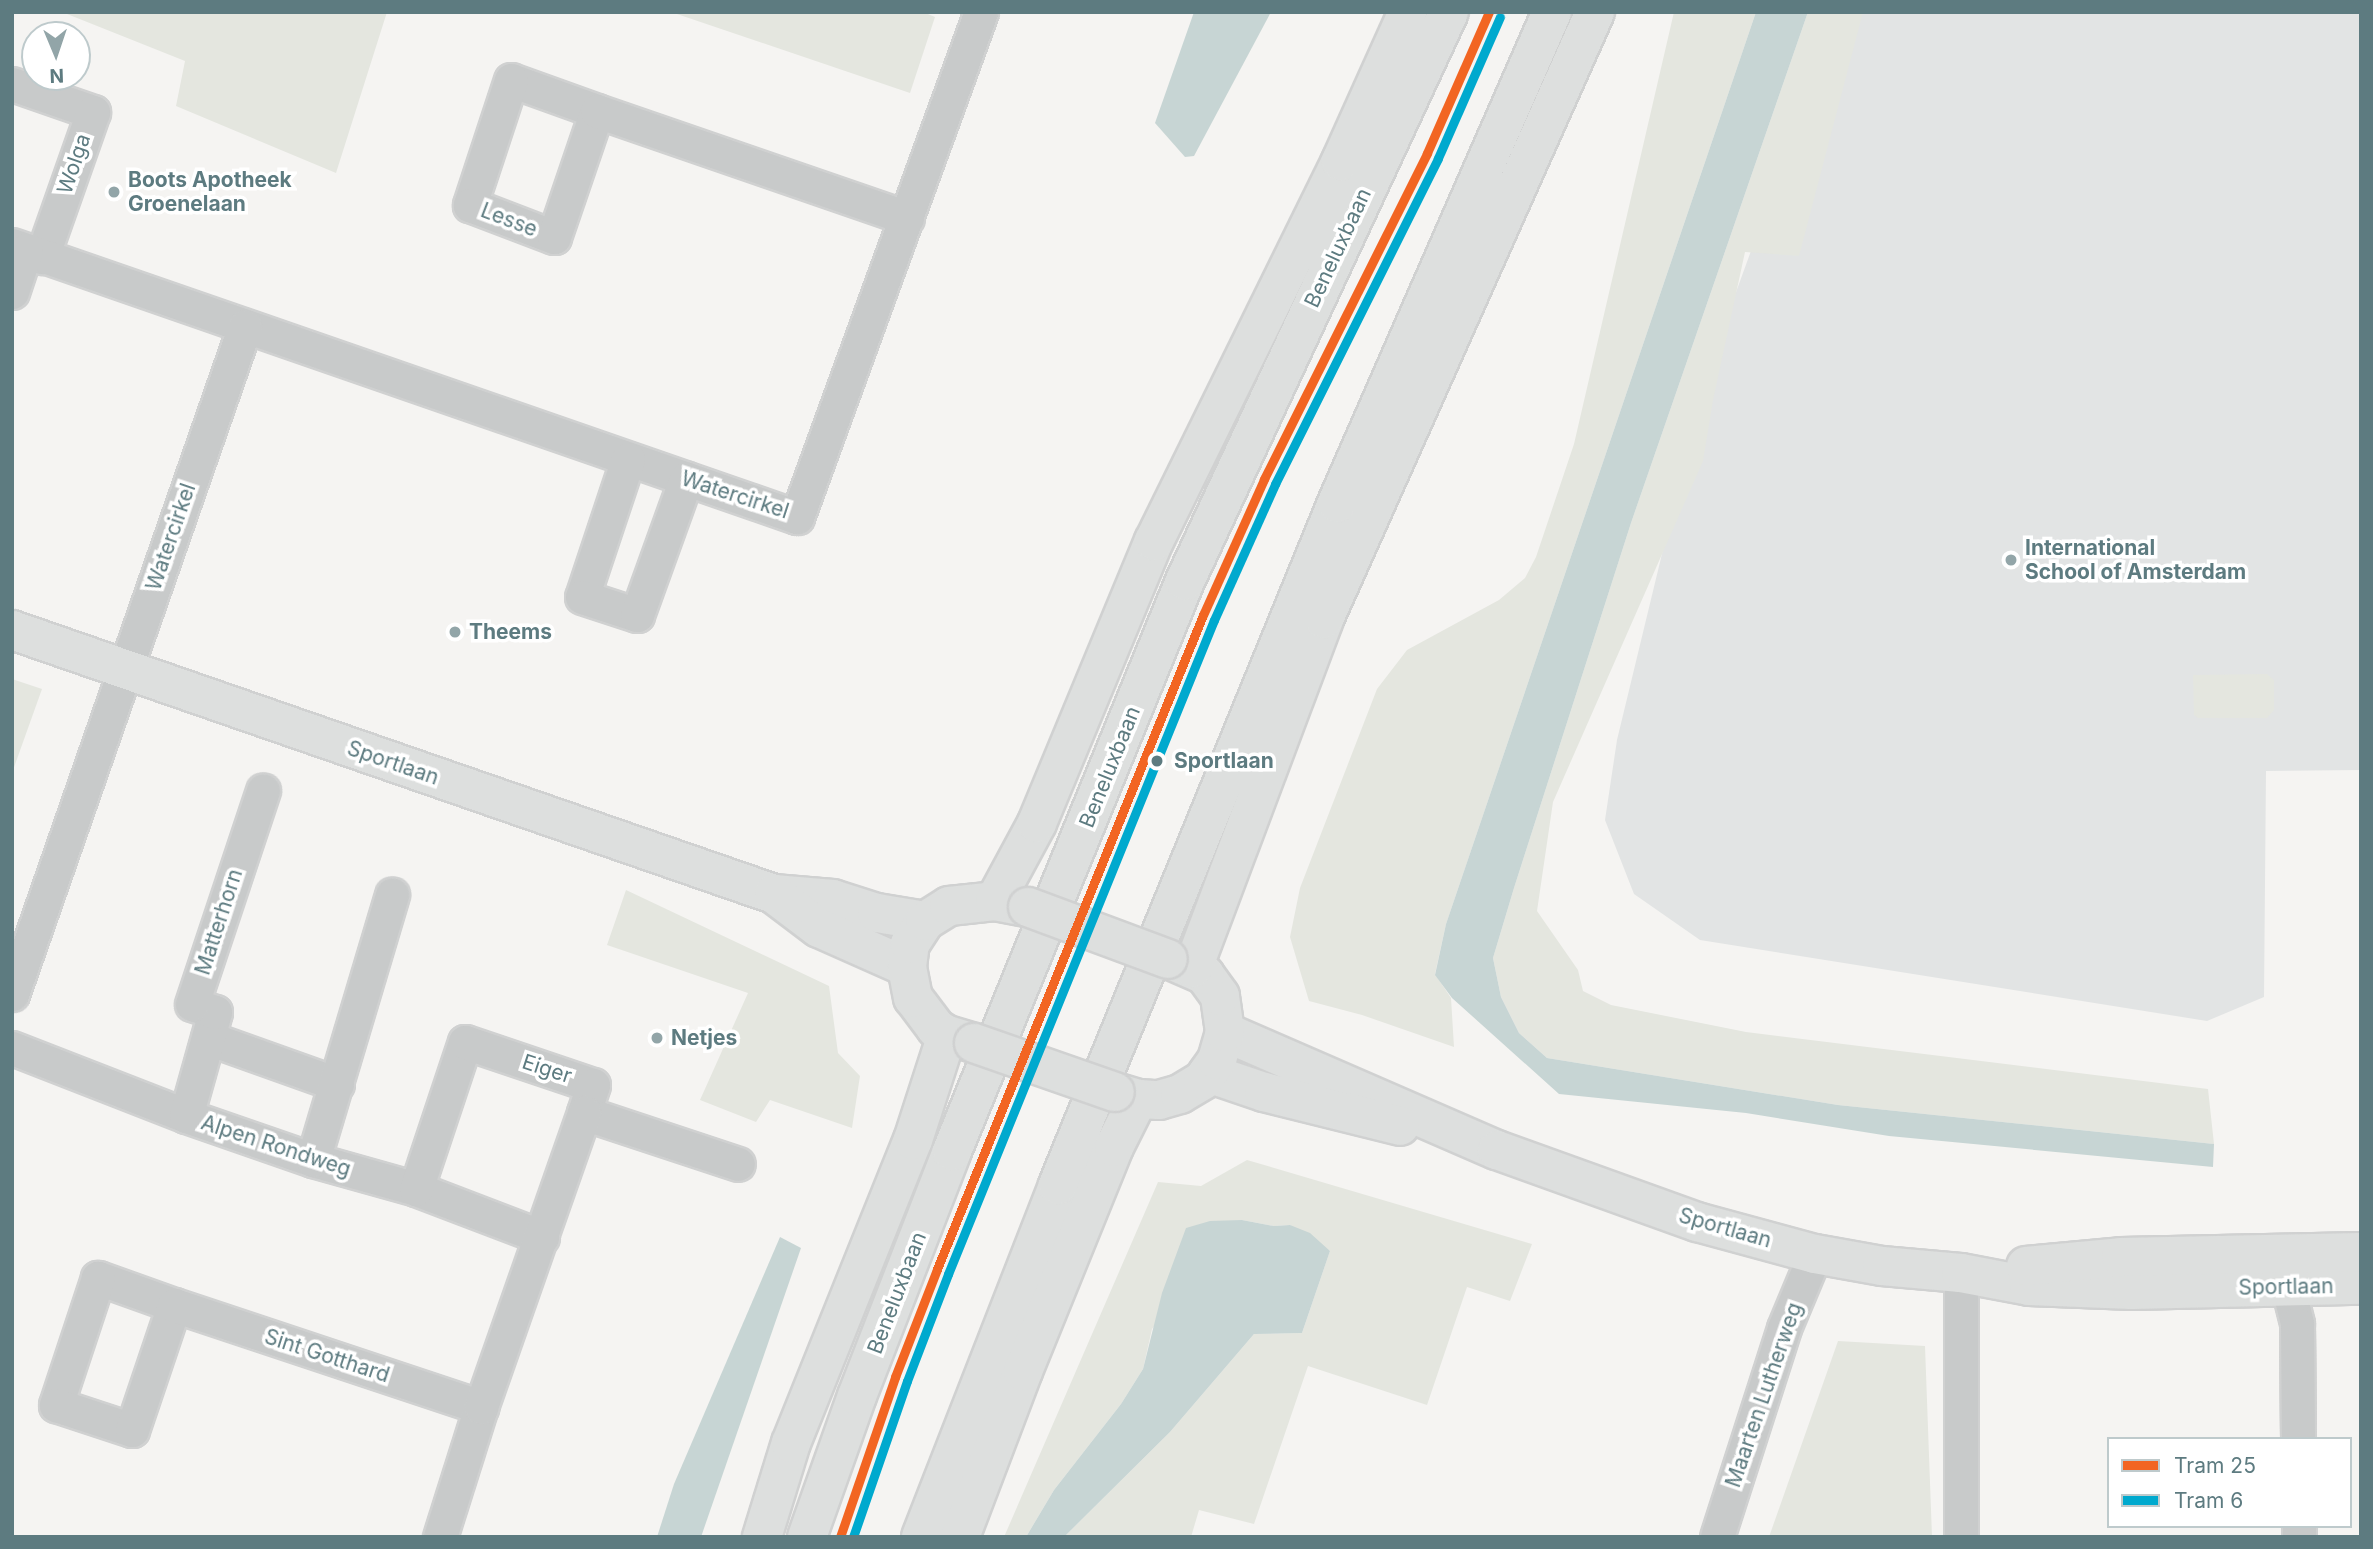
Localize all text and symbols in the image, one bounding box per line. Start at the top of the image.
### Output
north arrow [21,21,91,91]
text: N [49,64,64,87]
street label: Wolga [52,131,96,197]
place label: Boots Apotheek Groenelaan [128,167,292,217]
marker: Boots Apotheek Groenelaan [106,184,122,200]
street label: Beneluxbaan [1299,184,1377,312]
street label: Lesse [477,198,541,242]
street label: Watercirkel [678,466,792,524]
street label: Watercirkel [141,480,201,594]
place label: International School of Amsterdam [2025,535,2246,585]
marker: International School of Amsterdam [2003,552,2019,568]
place label: Theems [469,619,552,645]
marker: Theems [447,624,463,640]
street label: Beneluxbaan [1074,703,1146,831]
street label: Sportlaan [344,736,442,790]
place label: Sportlaan [1174,748,1274,774]
marker: Sportlaan [1146,750,1168,772]
street label: Matterhorn [190,866,248,978]
place label: Netjes [671,1025,737,1051]
marker: Netjes [649,1030,665,1046]
street label: Eiger [519,1049,575,1089]
street label: Alpen Rondweg [198,1110,354,1182]
street label: Sportlaan [1676,1203,1774,1253]
street label: Beneluxbaan [862,1228,932,1358]
street label: Sportlaan [2238,1274,2334,1300]
street label: Maarten Lutherweg [1721,1299,1807,1491]
street label: Sint Gotthard [261,1324,393,1388]
legend [2107,1437,2352,1528]
text: Tram 25 [2174,1453,2256,1478]
text: Tram 6 [2174,1488,2243,1513]

